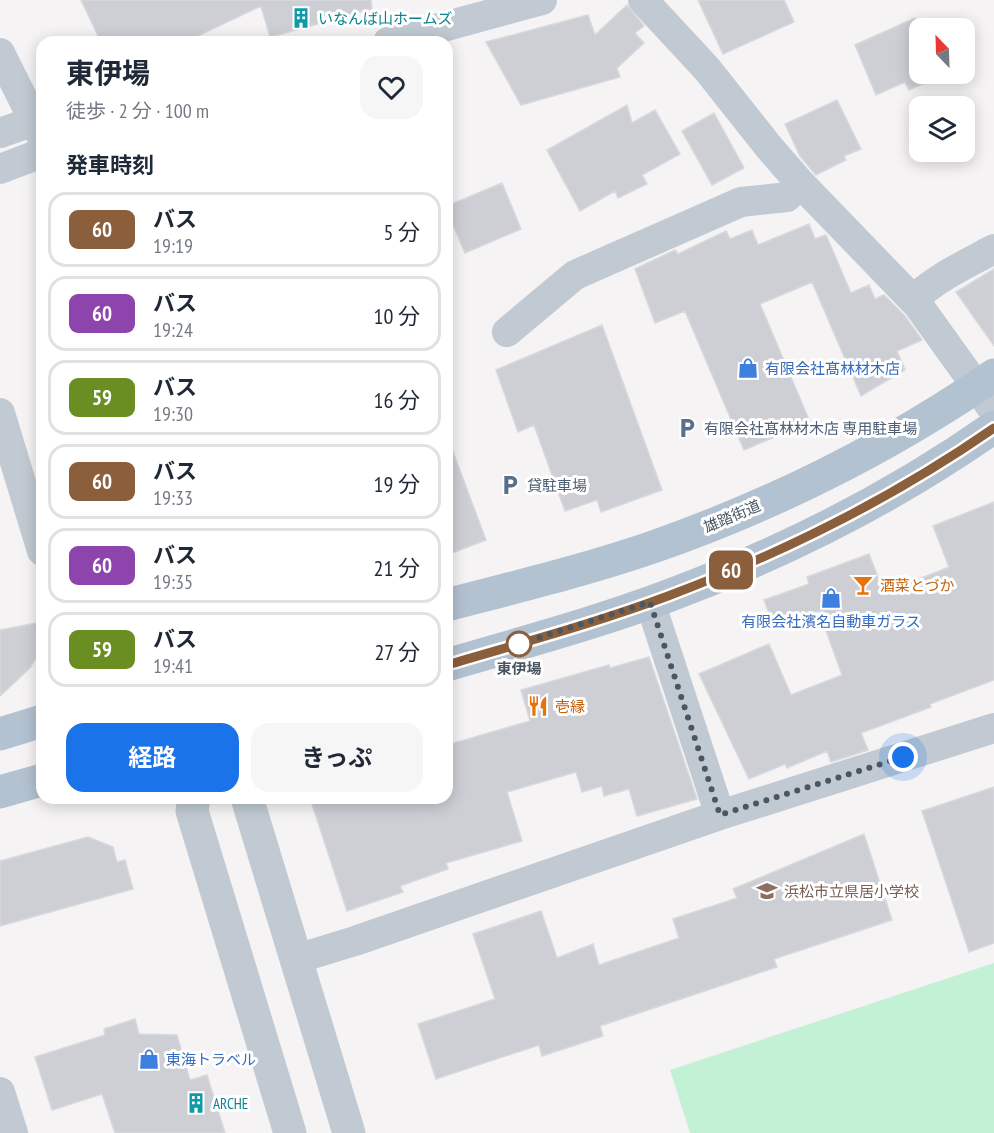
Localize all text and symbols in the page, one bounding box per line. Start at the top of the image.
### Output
building icon: いなんば山ホームズ [289,6,313,30]
place label: いなんば山ホームズ [318,9,453,28]
north arrow [909,18,975,84]
map controls [909,18,975,162]
text: 東伊場 [66,54,150,91]
button: heart [360,56,423,119]
button: layers [909,96,975,162]
text: 徒歩 · 2 分 · 100 m [66,98,209,124]
text: 発車時刻 [66,151,154,179]
text: バス [153,205,197,233]
text: 60 [92,216,112,243]
text: 5 分 [383,218,420,246]
text: 19:19 [153,233,193,259]
text: バス [153,289,197,317]
text: 60 [92,300,112,327]
text: 10 分 [374,302,420,330]
text: 19:24 [153,317,193,343]
shop icon: 有限会社髙林材木店 [736,356,760,380]
place label: 有限会社髙林材木店 [765,359,900,378]
text: バス [153,373,197,401]
text: 59 [92,384,112,411]
text: 16 分 [374,386,420,414]
text: 19:30 [153,401,193,427]
parking icon: 有限会社髙林材木店 専用駐車場 [675,416,699,440]
place label: 有限会社髙林材木店 専用駐車場 [704,419,917,438]
text: バス [153,457,197,485]
text: 60 [92,468,112,495]
text: 19 分 [374,470,420,498]
parking icon: 貸駐車場 [498,473,522,497]
place label: 貸駐車場 [527,476,587,495]
text: 19:33 [153,485,193,511]
street label: 雄踏街道 [701,496,763,536]
text: バス [153,541,197,569]
line badge: 60 [704,550,758,590]
text: 60 [92,552,112,579]
text: 21 分 [374,554,420,582]
text: 60 [721,557,741,584]
text: 19:35 [153,569,193,595]
bar icon: 酒菜とづか [851,573,875,597]
place label: 酒菜とづか [880,576,954,595]
shop icon: 有限会社濱名自動車ガラス [819,586,843,610]
place label: 有限会社濱名自動車ガラス [741,612,921,631]
text: バス [153,625,197,653]
marker: 東伊場 [506,631,532,657]
text: 59 [92,636,112,663]
text: 27 分 [374,638,420,666]
text: 19:41 [153,653,193,679]
place label: 東伊場 [496,659,542,678]
restaurant icon: 壱縁 [526,694,550,718]
place label: 壱縁 [555,697,585,716]
button: 経路 [66,723,239,792]
button: きっぷ [251,723,423,792]
your location [888,742,918,772]
school or university icon: 浜松市立県居小学校 [755,879,779,903]
place label: 浜松市立県居小学校 [784,882,919,901]
shop icon: 東海トラベル [137,1047,161,1071]
place label: 東海トラベル [166,1050,256,1069]
building icon: ARCHE [184,1091,208,1115]
place label: ARCHE [213,1094,248,1113]

